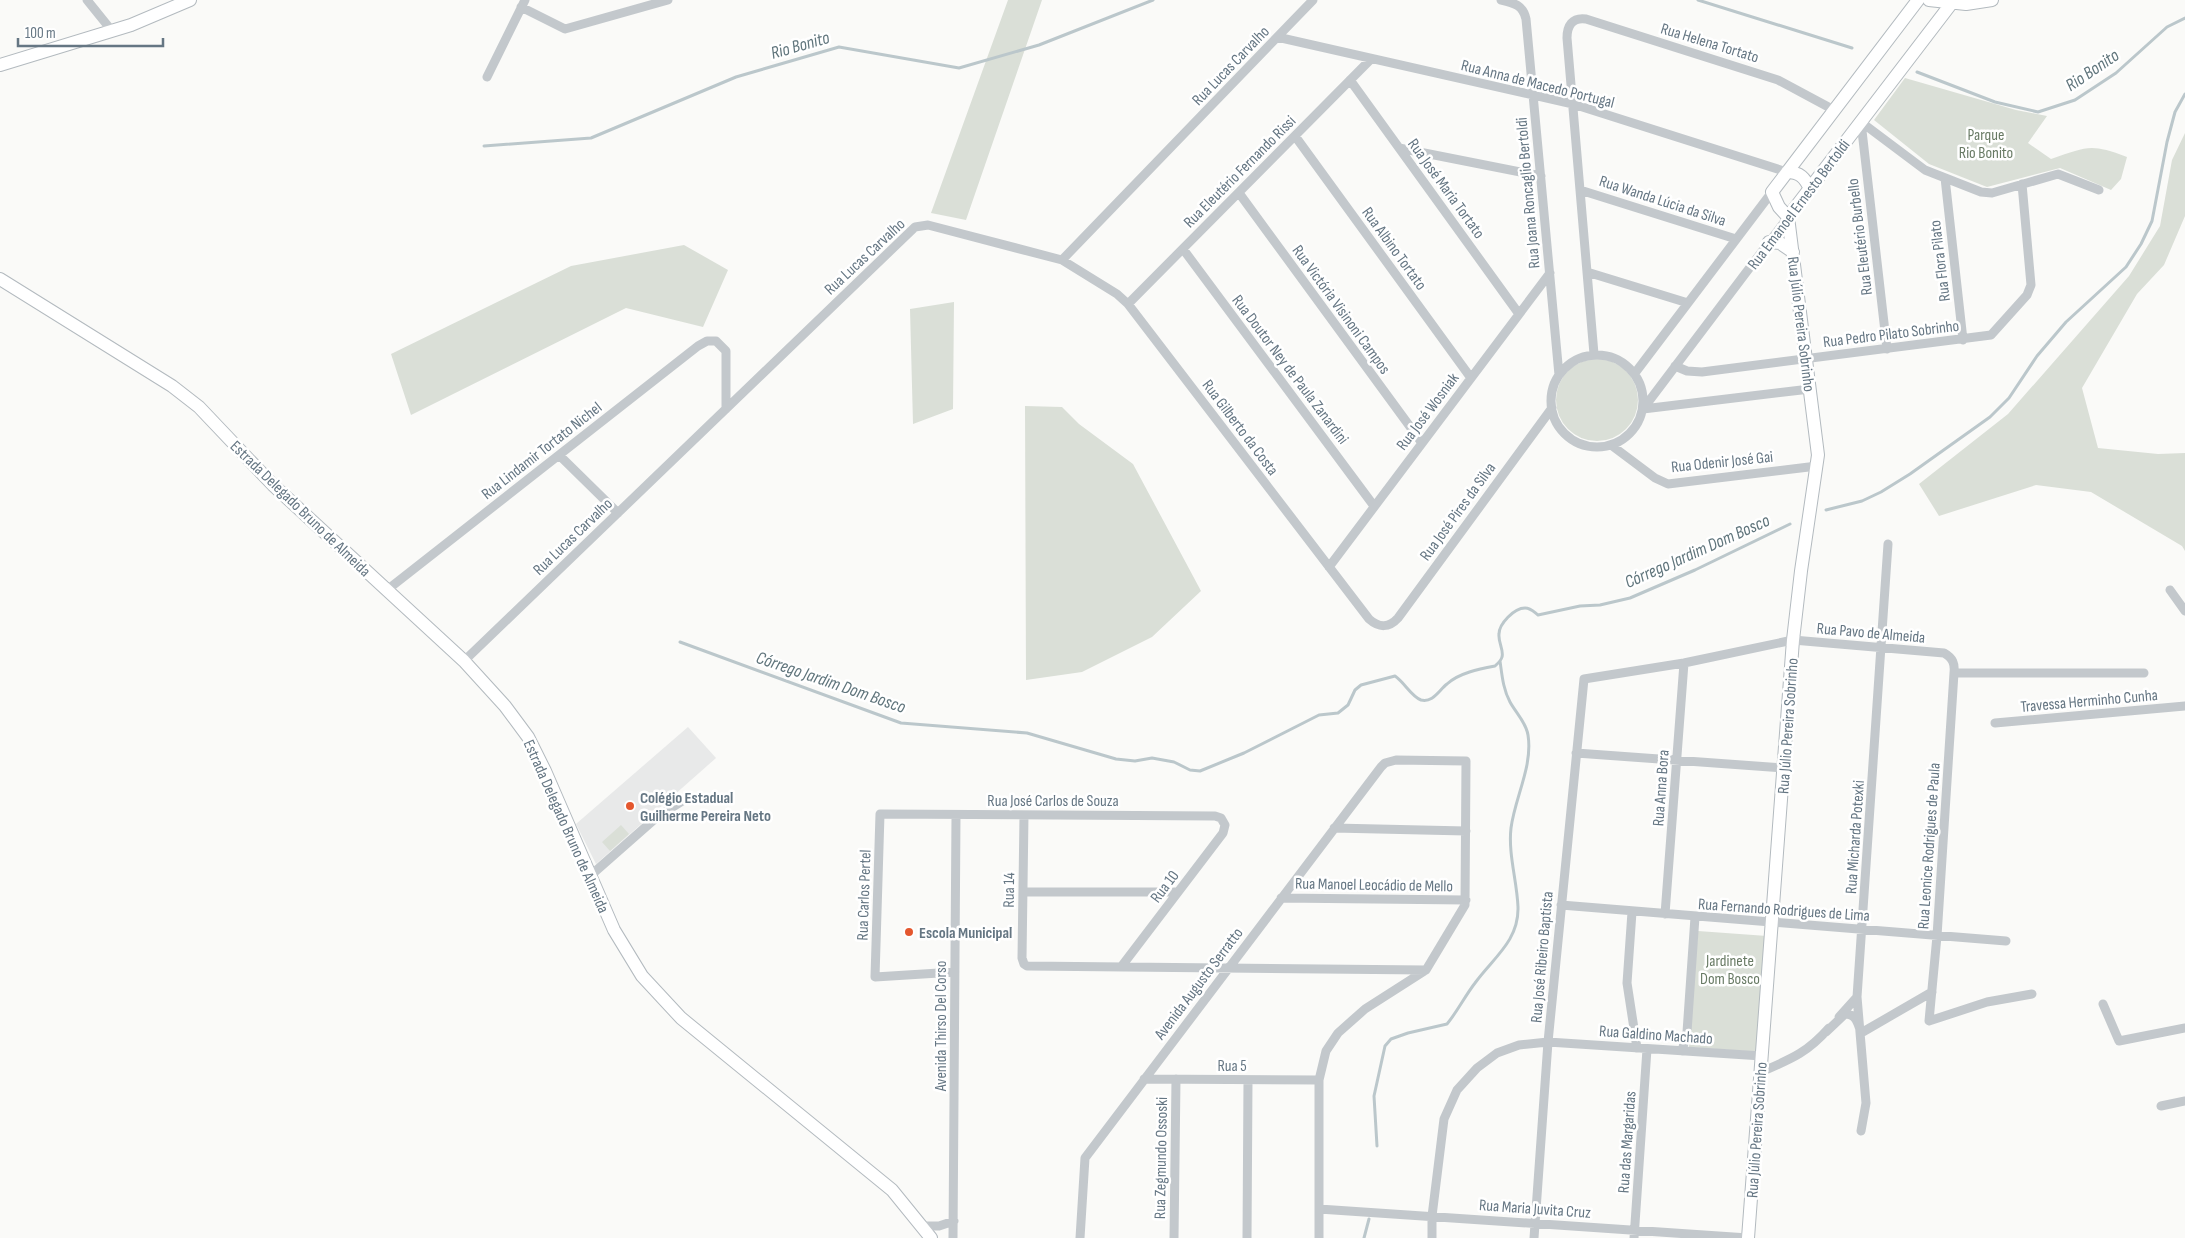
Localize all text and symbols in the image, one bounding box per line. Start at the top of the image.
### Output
scale bar [18,15,162,47]
street label: Rua Helena Tortato [1658,20,1761,67]
street label: Rua Lucas Carvalho [1188,22,1274,110]
text: 100 m [25,24,56,43]
water label: Rio Bonito [768,27,833,64]
water label: Rio Bonito [2061,45,2124,96]
street label: Rua Anna de Macedo Portugal [1459,56,1616,113]
street label: Rua Eleutério Fernando Rissi [1180,112,1300,232]
street label: Rua Joana Roncaglio Bertoldi [1512,116,1545,269]
park label: Parque Rio Bonito [1959,126,2013,163]
street label: Rua José Maria Tortato [1403,135,1488,242]
street label: Rua Emanoel Ernesto Bertoldi [1744,136,1854,274]
street label: Rua Wanda Lúcia da Silva [1597,172,1728,231]
street label: Rua Eleutério Burbello [1844,177,1877,296]
street label: Rua Albino Tortato [1357,204,1430,294]
street label: Rua Lucas Carvalho [821,215,909,299]
street label: Rua Flora Pilato [1926,219,1955,303]
street label: Rua Victória Visinoni Campos [1288,242,1394,378]
street label: Rua Júlio Pereira Sobrinho [1783,255,1818,393]
street label: Rua Doutor Ney de Paula Zanardini [1227,292,1352,448]
street label: Rua Pedro Pilato Sobrinho [1822,317,1960,352]
street label: Rua José Wosniak [1393,369,1463,454]
street label: Rua Gilberto da Costa [1198,376,1282,479]
street label: Rua Lindamir Tortato Nichel [478,398,606,504]
street label: Estrada Delegado Bruno de Almeida [226,437,374,581]
street label: Rua Odenir José Gai [1670,448,1774,477]
street label: Rua José Pires da Silva [1416,459,1500,565]
street label: Rua Lucas Carvalho [529,494,617,580]
water label: Córrego Jardim Dom Bosco [1621,510,1774,593]
street label: Rua Pavo de Almeida [1816,619,1926,648]
water label: Córrego Jardim Dom Bosco [753,647,909,718]
street label: Rua Júlio Pereira Sobrinho [1774,657,1803,795]
street label: Travessa Herminho Cunha [2020,686,2159,717]
street label: Estrada Delegado Bruno de Almeida [519,737,612,916]
street label: Rua Anna Bora [1649,749,1674,827]
street label: Rua Leonice Rodrigues de Paula [1914,762,1945,930]
street label: Rua Micharda Potexki [1842,780,1869,895]
place label: Colégio Estadual Guilherme Pereira Neto [640,789,771,826]
street label: Rua José Carlos de Souza [987,792,1119,811]
marker: Colégio Estadual Guilherme Pereira Neto [624,800,636,812]
street label: Rua Carlos Pertel [853,849,876,941]
street label: Rua 10 [1147,867,1183,907]
street label: Rua 14 [1000,872,1019,908]
street label: Rua Manoel Leocádio de Mello [1295,875,1453,896]
street label: Rua José Ribeiro Baptista [1527,891,1558,1024]
street label: Rua Fernando Rodrigues de Lima [1697,895,1870,926]
place label: Escola Municipal [919,924,1012,943]
street label: Avenida Augusto Serratto [1150,924,1247,1044]
marker: Escola Municipal [903,926,915,938]
park label: Jardinete Dom Bosco [1700,952,1760,989]
street label: Avenida Thirso Del Corso [932,961,951,1092]
street label: Rua Galdino Machado [1598,1022,1713,1049]
street label: Rua 5 [1217,1057,1247,1076]
street label: Rua Júlio Pereira Sobrinho [1743,1061,1772,1199]
street label: Rua das Margaridas [1614,1090,1641,1194]
street label: Rua Zegmundo Ossoski [1151,1097,1172,1219]
street label: Rua Maria Juvita Cruz [1478,1196,1592,1223]

